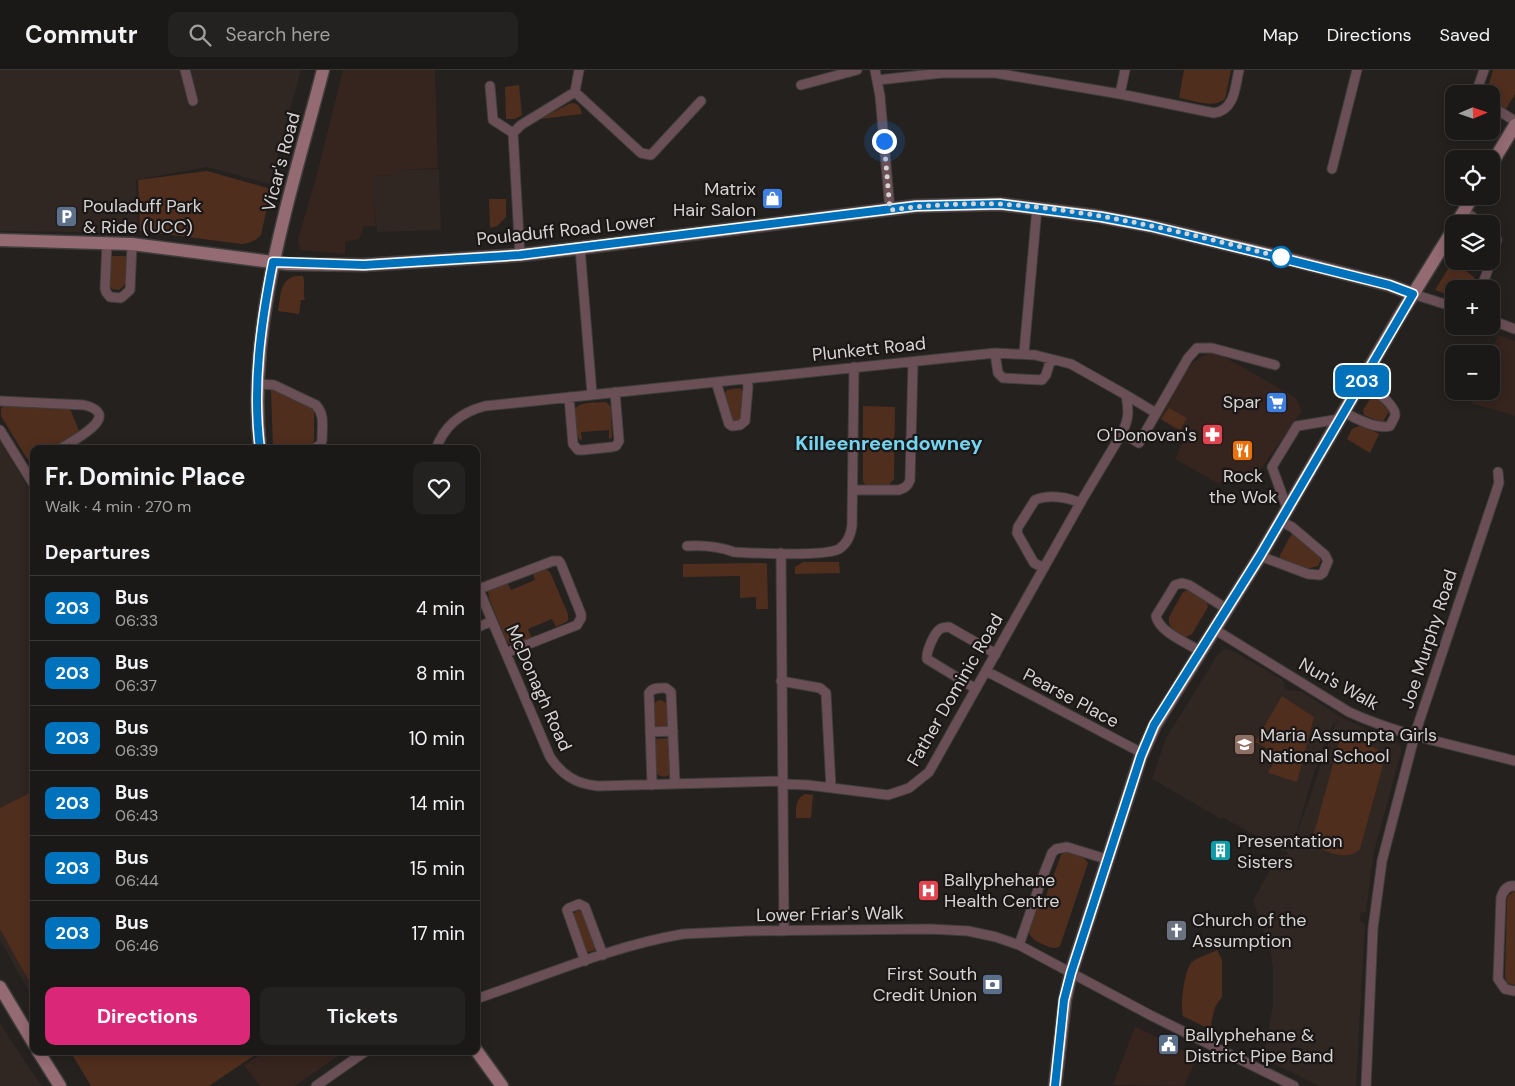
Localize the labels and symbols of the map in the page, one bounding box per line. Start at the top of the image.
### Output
north arrow [1445,85,1500,140]
street label: Vicar's Road [256,110,306,214]
your location [872,129,897,154]
place label: Matrix Hair Salon [673,177,756,222]
shop icon: Matrix Hair Salon [760,187,784,211]
place label: Pouladuff Park & Ride (UCC) [83,194,202,239]
parking icon: Pouladuff Park & Ride (UCC) [55,204,79,228]
street label: Pouladuff Road Lower [475,209,657,251]
unlabelled marker [1270,246,1292,268]
street label: Plunkett Road [811,331,927,367]
line badge: 203 [1333,365,1391,397]
place label: Spar [1223,390,1261,414]
supermarket icon: Spar [1265,390,1289,414]
place label: O'Donovan's [1096,423,1197,447]
pharmacy icon: O'Donovan's [1201,423,1225,447]
district label: Killeenreendowney [795,430,983,456]
restaurant icon: Rock the Wok [1231,439,1255,463]
place label: Rock the Wok [1209,464,1277,509]
street label: Joe Murphy Road [1395,566,1463,712]
street label: Father Dominic Road [901,609,1009,771]
street label: McDonagh Road [500,621,578,755]
street label: Nun's Walk [1295,652,1383,716]
street label: Pearse Place [1019,663,1123,733]
place label: Maria Assumpta Girls National School [1260,723,1437,768]
school or university icon: Maria Assumpta Girls National School [1232,733,1256,757]
place label: Presentation Sisters [1237,829,1343,874]
building icon: Presentation Sisters [1209,839,1233,863]
place label: Ballyphehane Health Centre [944,868,1060,913]
hospital icon: Ballyphehane Health Centre [916,878,940,902]
street label: Lower Friar's Walk [756,901,904,927]
place label: Church of the Assumption [1192,908,1307,953]
church icon: Church of the Assumption [1164,918,1188,942]
place label: First South Credit Union [873,962,977,1007]
bank icon: First South Credit Union [981,972,1005,996]
place label: Ballyphehane & District Pipe Band [1185,1023,1334,1068]
public building icon: Ballyphehane & District Pipe Band [1157,1033,1181,1057]

